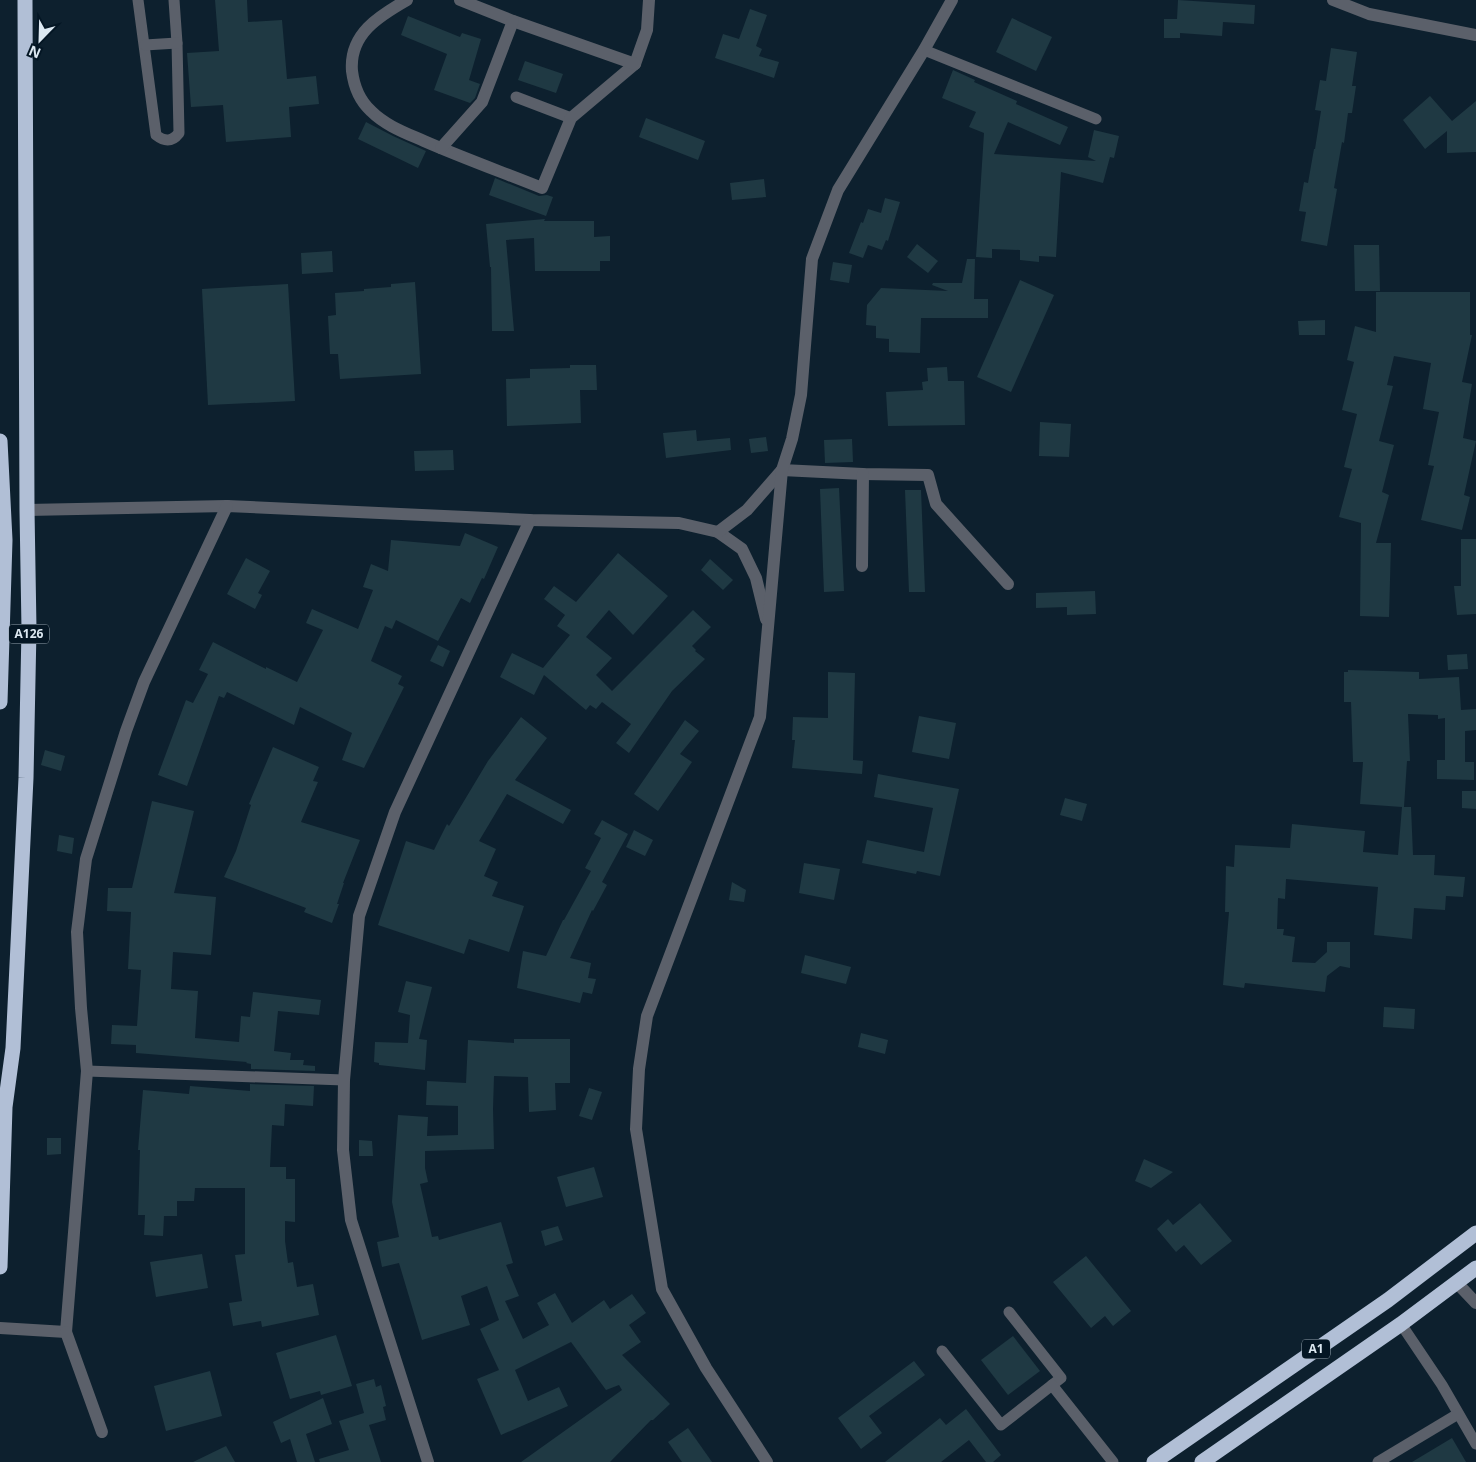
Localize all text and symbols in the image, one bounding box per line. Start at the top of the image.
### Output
north arrow [15,15,65,65]
text: N [26,41,44,63]
road number: A126 [9,624,49,644]
road number: A1 [1302,1340,1330,1358]

